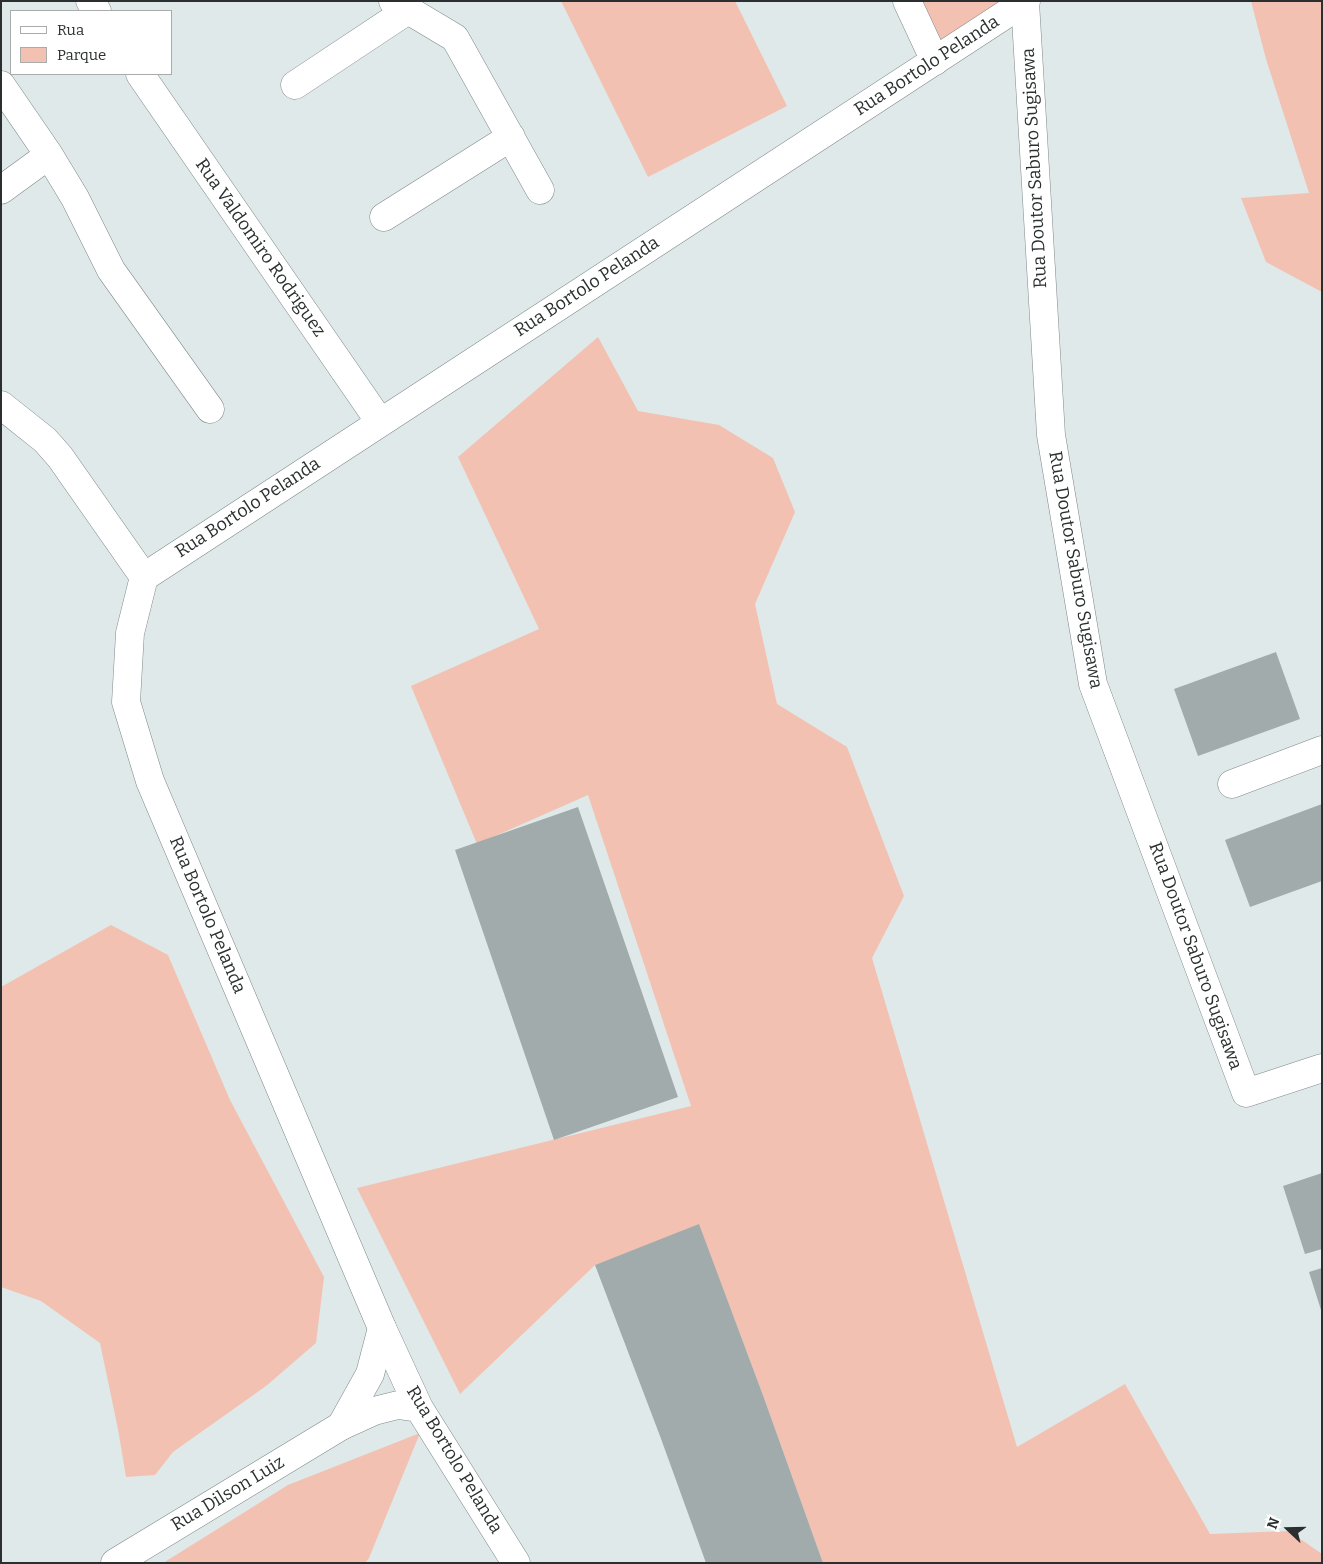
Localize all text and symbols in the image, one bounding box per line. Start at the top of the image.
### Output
legend [10,10,172,75]
street label: Rua Bortolo Pelanda [851,11,1003,121]
text: Rua [57,21,84,39]
text: Parque [57,46,106,64]
street label: Rua Doutor Saburo Sugisawa [1018,47,1052,289]
street label: Rua Valdomiro Rodriguez [190,155,330,341]
street label: Rua Bortolo Pelanda [511,232,663,342]
street label: Rua Doutor Saburo Sugisawa [1043,450,1107,690]
street label: Rua Bortolo Pelanda [172,453,324,563]
street label: Rua Bortolo Pelanda [164,833,250,997]
street label: Rua Doutor Saburo Sugisawa [1144,839,1246,1073]
street label: Rua Bortolo Pelanda [401,1382,507,1538]
street label: Rua Dilson Luiz [168,1452,288,1536]
north arrow [1263,1504,1313,1554]
text: N [1264,1515,1283,1532]

